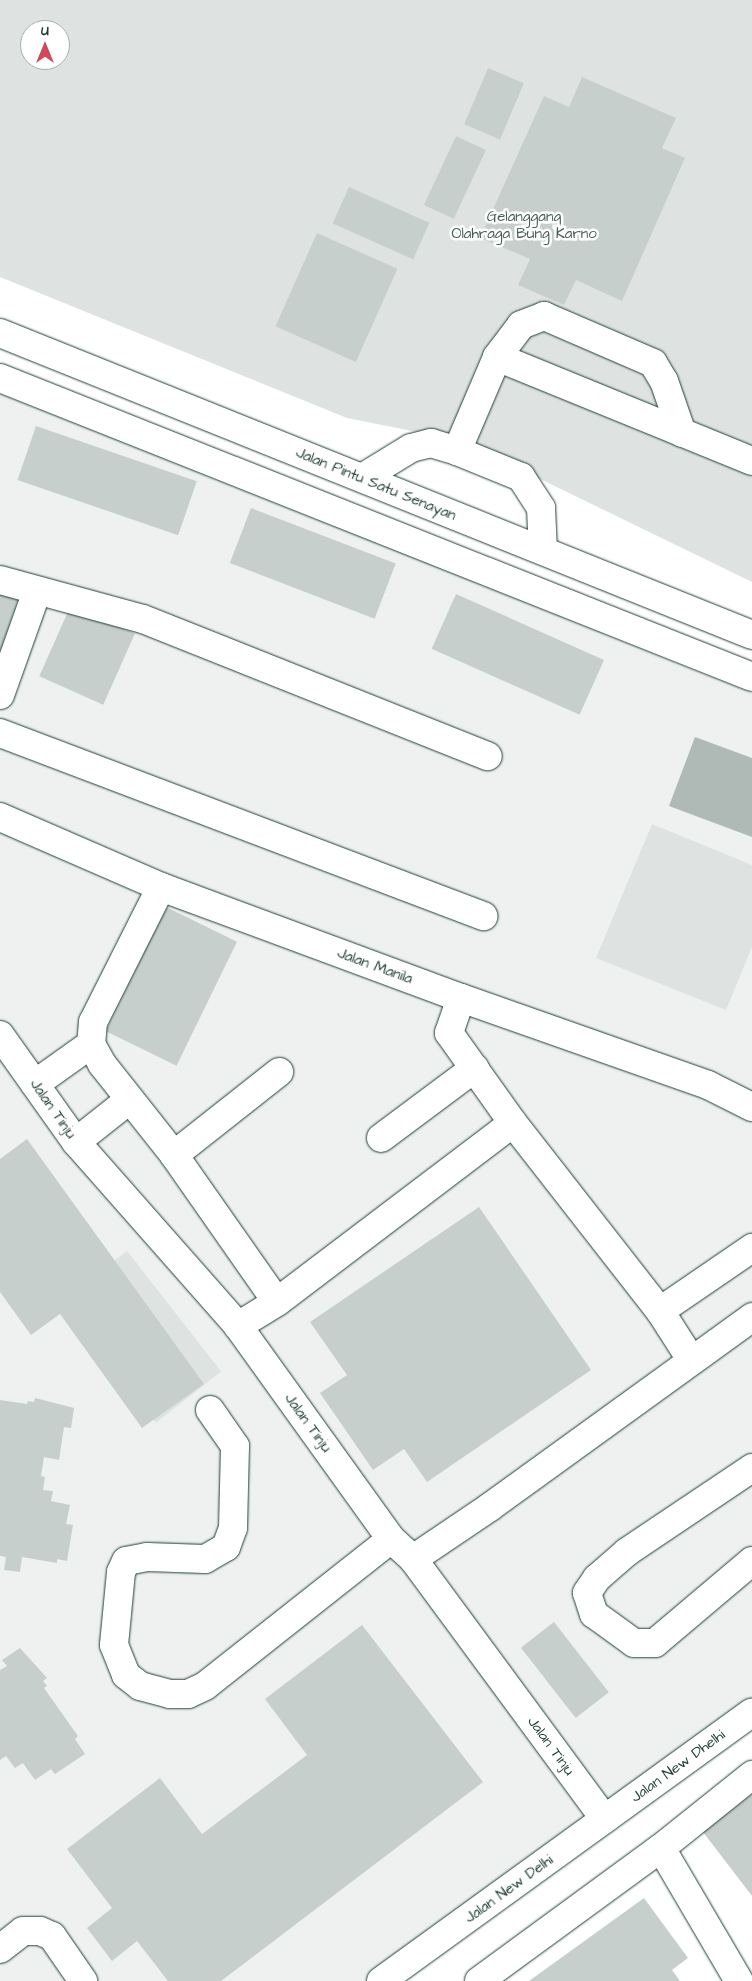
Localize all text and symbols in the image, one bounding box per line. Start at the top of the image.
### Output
north arrow [20,20,70,70]
text: U [41,21,49,41]
park label: Gelanggang Olahraga Bung Karno [451,207,597,242]
street label: Jalan Pintu Satu Senayan [293,444,459,524]
street label: Jalan Manila [335,944,415,988]
street label: Jalan Tinju [26,1076,80,1142]
street label: Jalan Tinju [281,1390,335,1456]
street label: Jalan Tinju [524,1713,578,1779]
street label: Jalan New Dhelhi [627,1726,729,1806]
street label: Jalan New Delhi [461,1851,557,1927]

